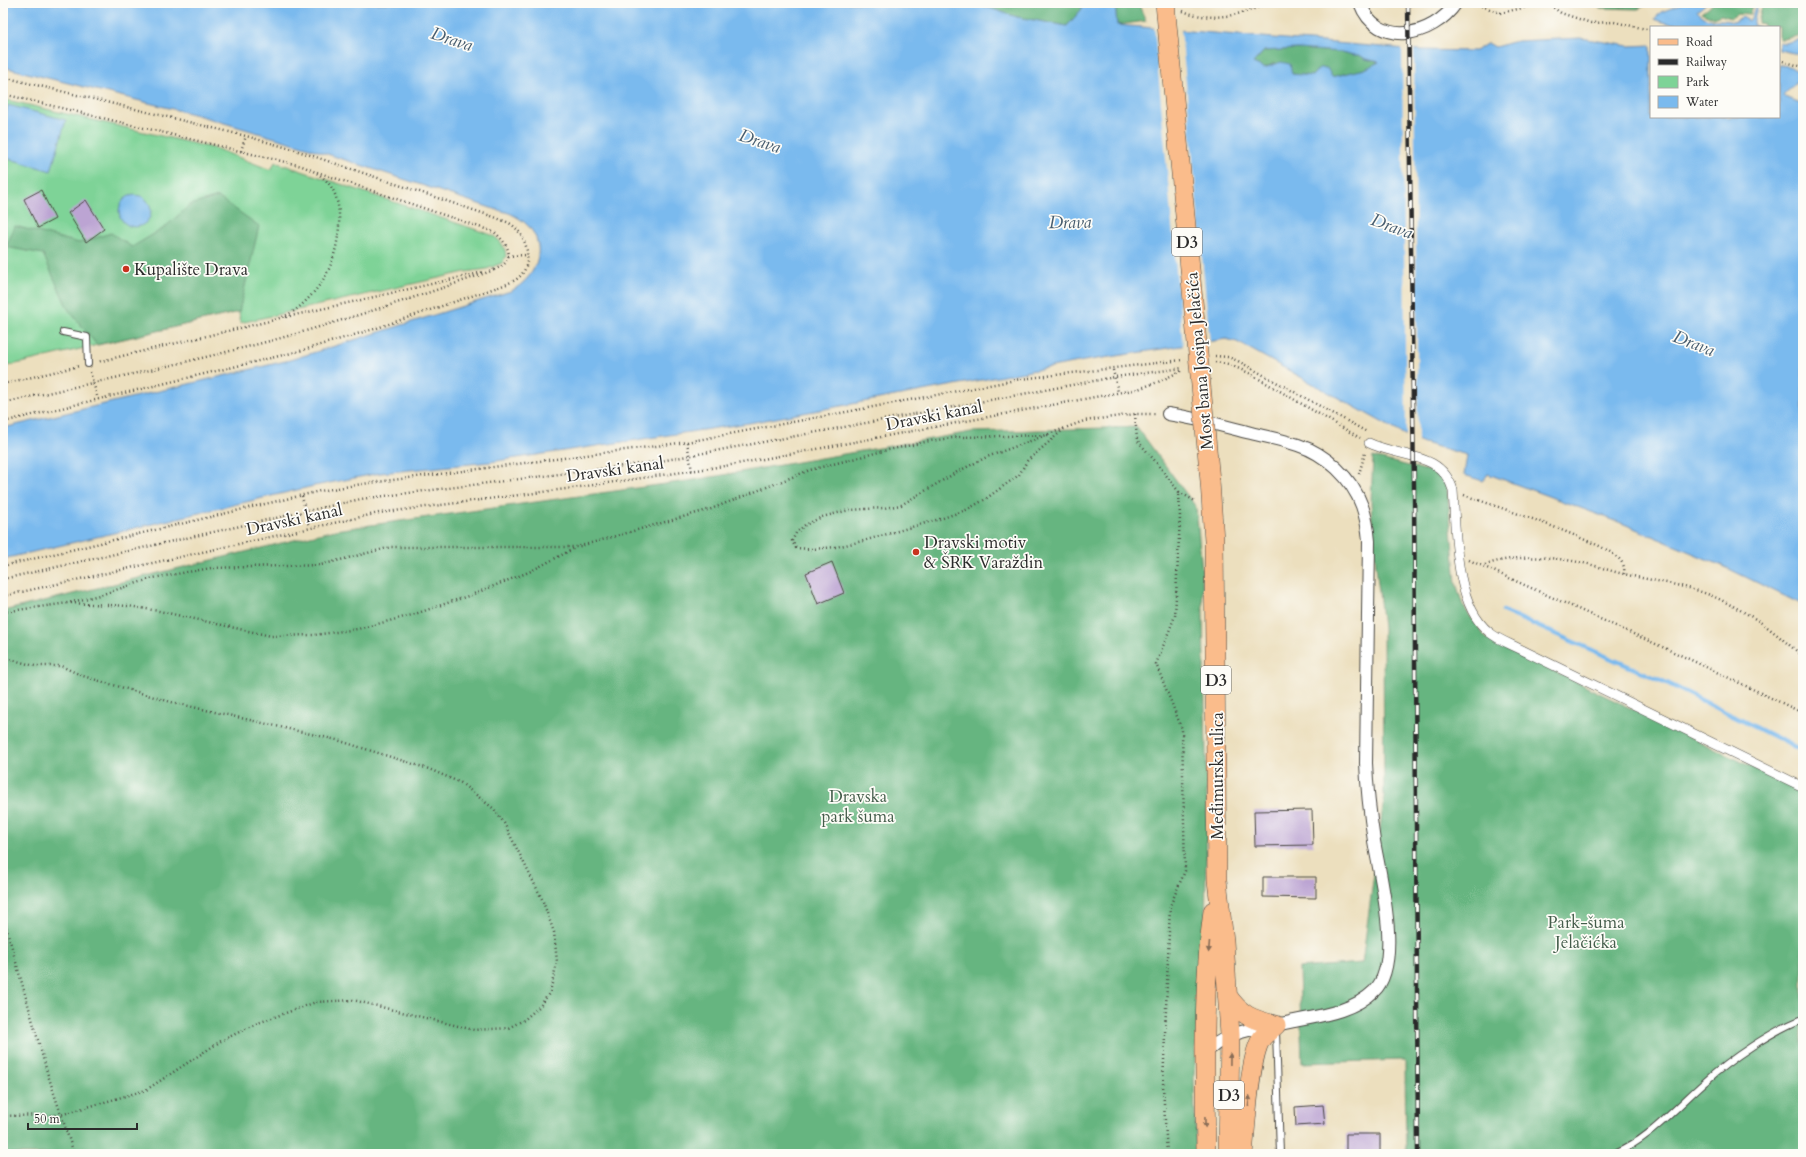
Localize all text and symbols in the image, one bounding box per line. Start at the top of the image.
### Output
water label: Drava [428,21,476,58]
legend [1650,26,1780,118]
text: Road [1686,34,1713,50]
text: Railway [1686,54,1728,70]
text: Park [1686,74,1710,90]
text: Water [1685,94,1719,110]
water label: Drava [736,123,784,160]
water label: Drava [1367,207,1416,246]
water label: Drava [1048,210,1092,235]
road number: D3 [1172,228,1202,256]
place label: Kupalište Drava [134,258,249,281]
marker: Kupalište Drava [121,264,131,274]
street label: Most bana Josipa Jelačića [1180,271,1219,451]
water label: Drava [1669,324,1718,363]
street label: Dravski kanal [884,395,985,436]
street label: Dravski kanal [565,451,666,488]
street label: Dravski kanal [244,498,345,541]
place label: Dravski motiv & ŠRK Varaždin [924,531,1044,574]
marker: Dravski motiv & ŠRK Varaždin [911,547,921,557]
road number: D3 [1201,666,1231,694]
street label: Međimurska ulica [1206,711,1229,840]
park label: Dravska park šuma [822,785,895,828]
park label: Park-šuma Jelačićka [1547,911,1625,954]
one-way arrow [1206,941,1213,953]
one-way arrow [1226,1053,1233,1065]
road number: D3 [1214,1081,1244,1109]
one-way arrow [1246,1095,1252,1107]
scale bar [28,1105,137,1131]
text: 50 m [34,1111,61,1127]
one-way arrow [1202,1116,1209,1128]

